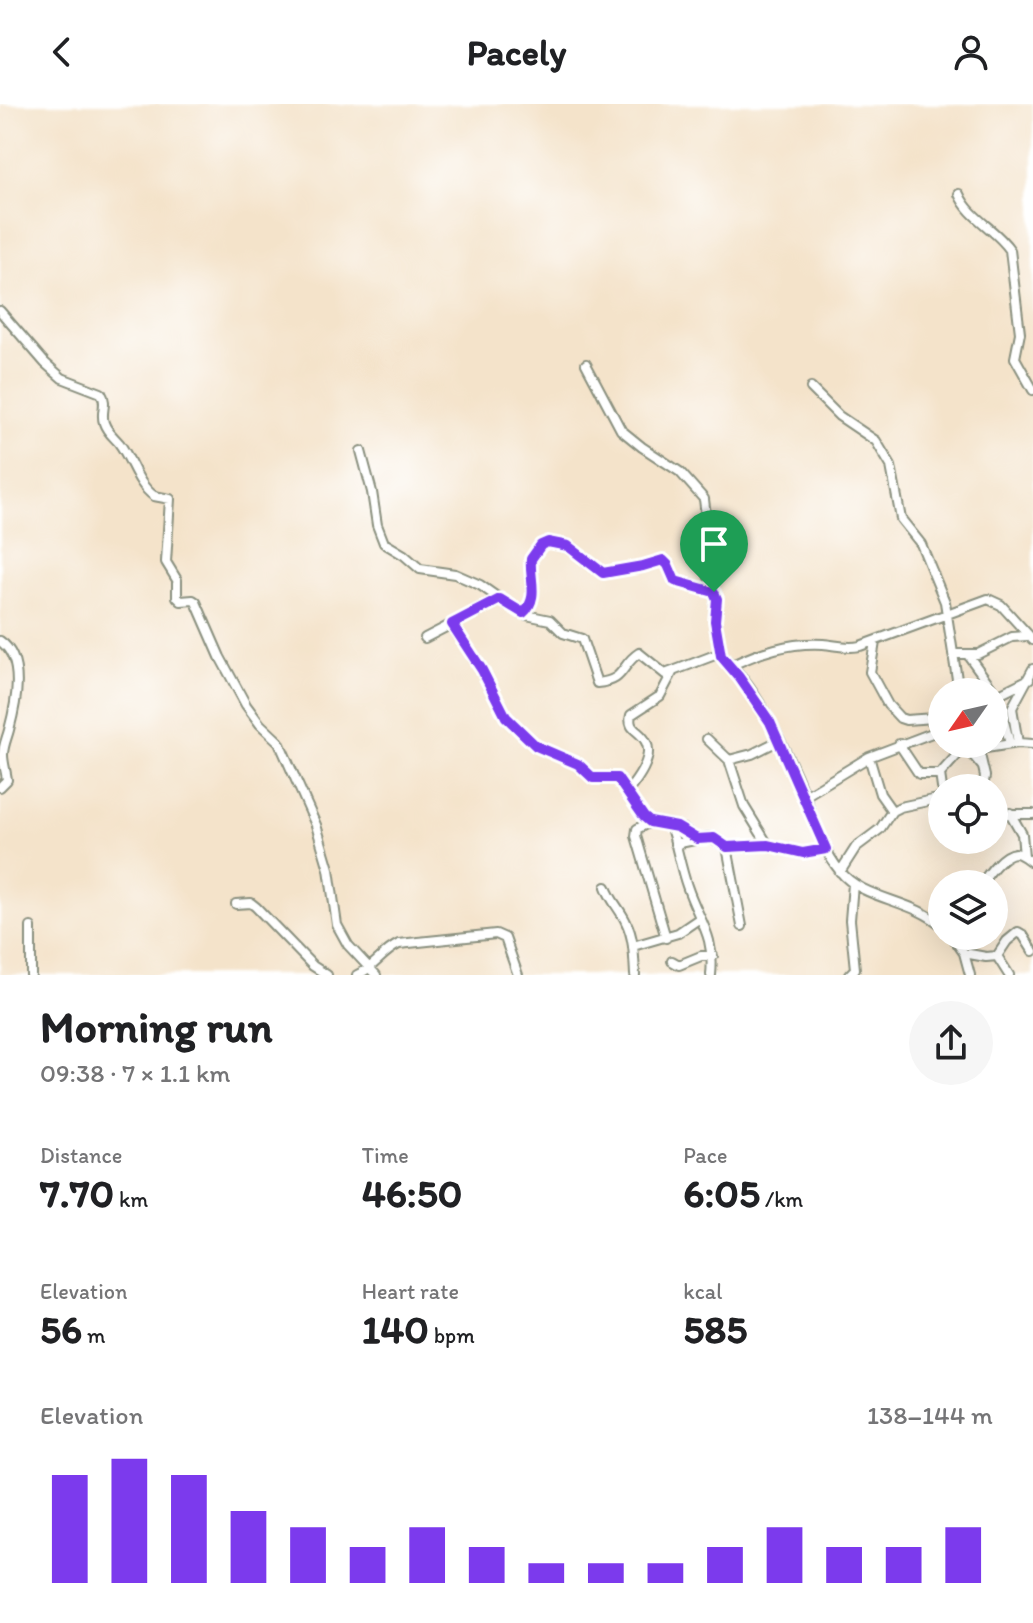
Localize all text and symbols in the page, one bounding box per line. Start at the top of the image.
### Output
icon: back [40,30,84,74]
icon: person [949,30,993,74]
text: Pacely [467,31,566,74]
pin [680,510,748,592]
icon: arrive [692,522,736,566]
north arrow [928,678,1008,758]
map controls [928,678,1008,950]
button: locate [928,774,1008,854]
button: layers [928,870,1008,950]
text: Morning run [40,1000,273,1053]
button: share [909,1001,993,1085]
text: 09:38 · 7 × 1.1 km [40,1057,230,1089]
text: Distance [40,1142,122,1169]
text: Time [362,1142,409,1169]
text: Pace [683,1142,727,1169]
text: 7.70 [40,1169,114,1217]
text: 46:50 [362,1169,462,1217]
text: 6:05 [683,1169,760,1217]
text: km [114,1186,148,1213]
text: /km [760,1186,803,1213]
text: Elevation [40,1278,127,1305]
text: Heart rate [362,1278,459,1305]
text: kcal [683,1278,722,1305]
text: 56 [40,1305,82,1353]
text: 140 [362,1305,429,1353]
text: 585 [683,1305,747,1353]
text: m [82,1322,106,1349]
text: bpm [429,1322,475,1349]
text: Elevation [40,1399,143,1431]
text: 138–144 m [867,1399,993,1431]

